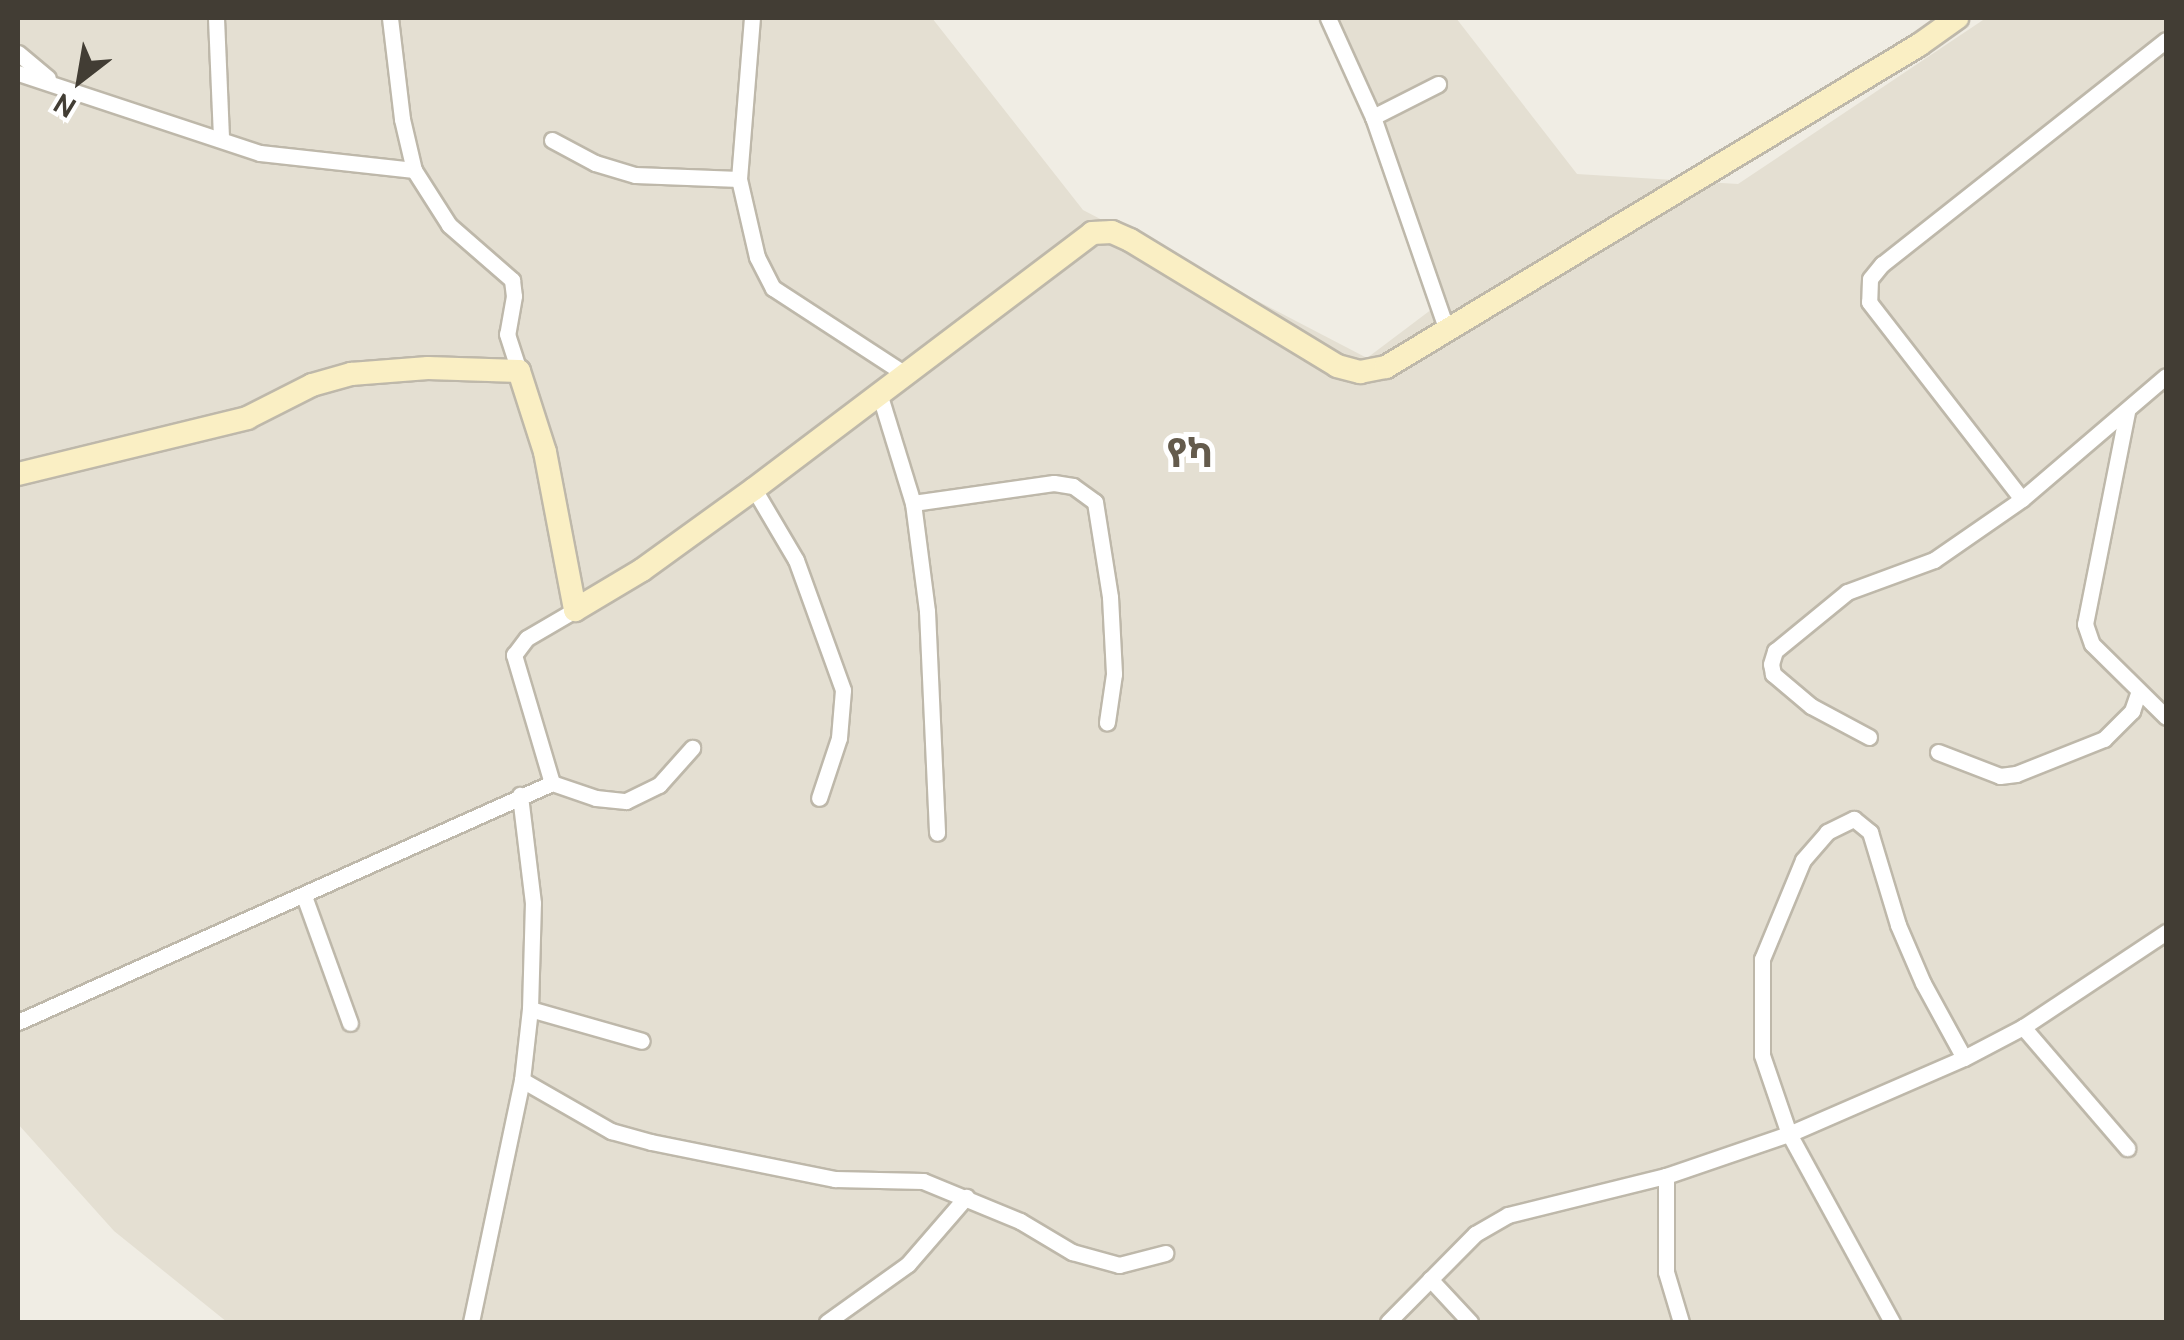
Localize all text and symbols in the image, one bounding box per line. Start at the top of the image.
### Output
north arrow [30,30,130,130]
text: N [47,86,82,125]
district label: የካ [1166,429,1214,477]

